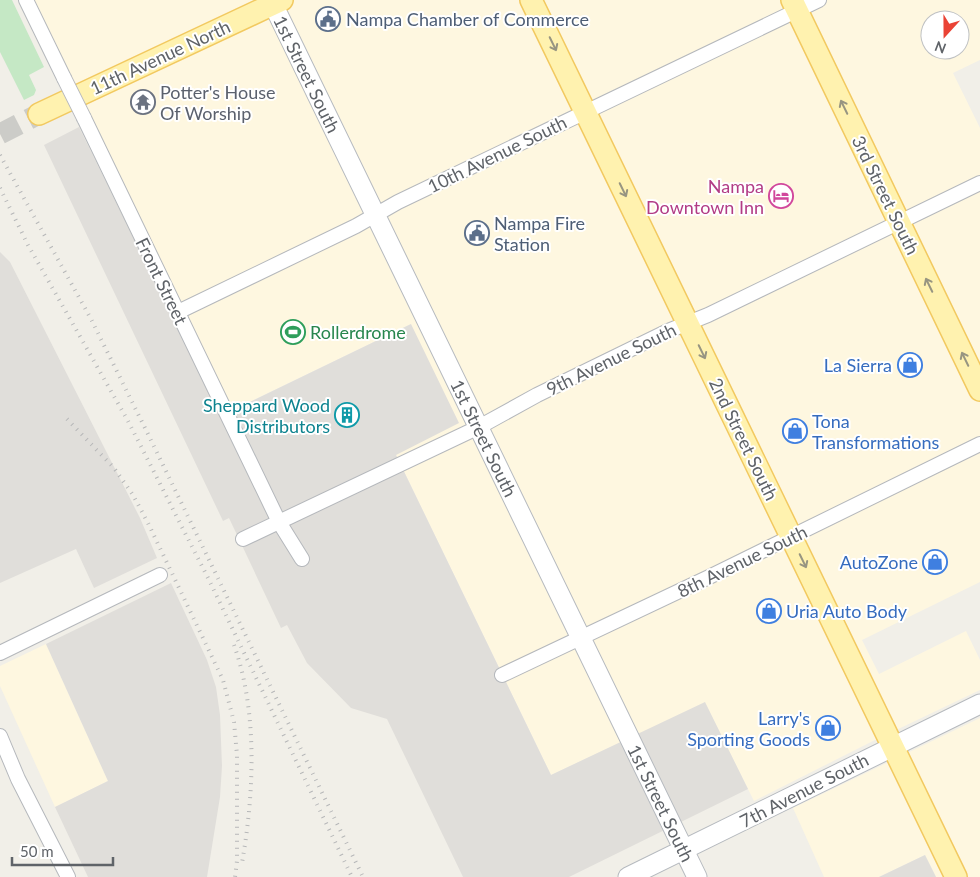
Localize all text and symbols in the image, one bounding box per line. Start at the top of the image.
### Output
public building icon: Nampa Chamber of Commerce [315,6,341,32]
place label: Nampa Chamber of Commerce [346,8,589,30]
north arrow [920,10,970,60]
street label: 1st Street South [269,12,345,136]
street label: 11th Avenue North [86,15,234,99]
one-way arrow [548,36,558,51]
text: N [932,38,948,57]
place label: Potter's House Of Worship [160,81,276,124]
temple icon: Potter's House Of Worship [130,89,156,115]
one-way arrow [839,100,848,115]
street label: 10th Avenue South [424,111,570,197]
street label: 3rd Street South [848,132,924,258]
place label: Nampa Downtown Inn [646,175,764,218]
one-way arrow [619,182,629,197]
hotel icon: Nampa Downtown Inn [768,183,794,209]
place label: Nampa Fire Station [494,212,585,255]
public building icon: Nampa Fire Station [464,220,490,246]
street label: Front Street [131,234,193,329]
one-way arrow [924,278,933,293]
street label: 9th Avenue South [543,318,679,400]
sports icon: Rollerdrome [280,319,306,345]
place label: Rollerdrome [310,321,406,343]
one-way arrow [698,344,707,359]
shop icon: La Sierra [897,352,923,378]
one-way arrow [960,352,969,367]
place label: La Sierra [824,354,892,376]
street label: 2nd Street South [705,374,783,504]
street label: 1st Street South [446,376,522,500]
place label: Sheppard Wood Distributors [203,394,330,437]
building icon: Sheppard Wood Distributors [334,402,360,428]
place label: Tona Transformations [812,410,940,453]
shop icon: Tona Transformations [782,418,808,444]
street label: 8th Avenue South [674,520,810,602]
shop icon: AutoZone [922,549,948,575]
place label: AutoZone [840,551,918,573]
one-way arrow [799,553,809,568]
shop icon: Uria Auto Body [756,598,782,624]
place label: Uria Auto Body [786,600,908,622]
place label: Larry's Sporting Goods [687,707,810,750]
shop icon: Larry's Sporting Goods [815,715,841,741]
street label: 1st Street South [623,741,699,865]
street label: 7th Avenue South [736,748,872,832]
scale bar [12,834,114,866]
text: 50 m [20,842,54,860]

